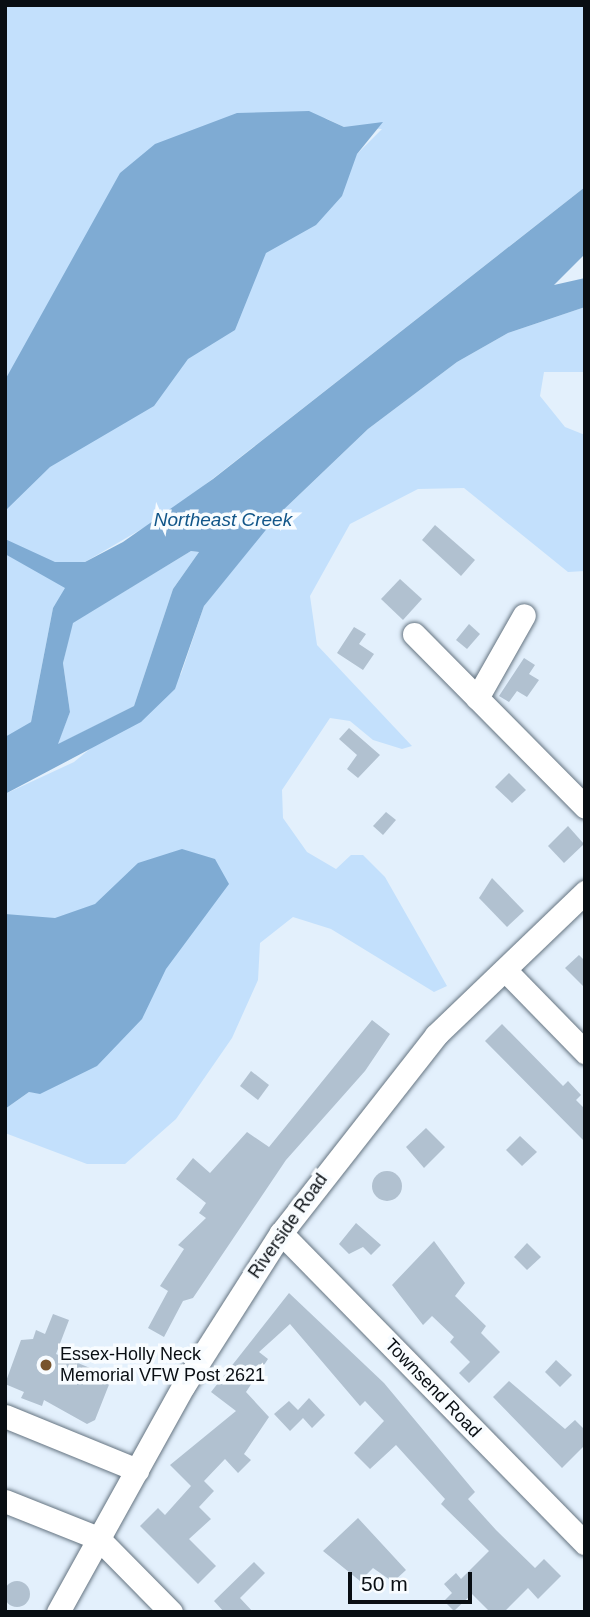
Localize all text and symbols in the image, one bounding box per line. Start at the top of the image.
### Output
water label: Northeast Creek [154,509,292,531]
street label: Riverside Road [244,1169,332,1283]
street label: Townsend Road [380,1334,486,1442]
place label: Essex-Holly Neck Memorial VFW Post 2621 [60,1344,265,1386]
marker: Essex-Holly Neck Memorial VFW Post 2621 [38,1357,54,1373]
scale bar [352,1558,476,1602]
text: 50 m [361,1572,408,1595]

